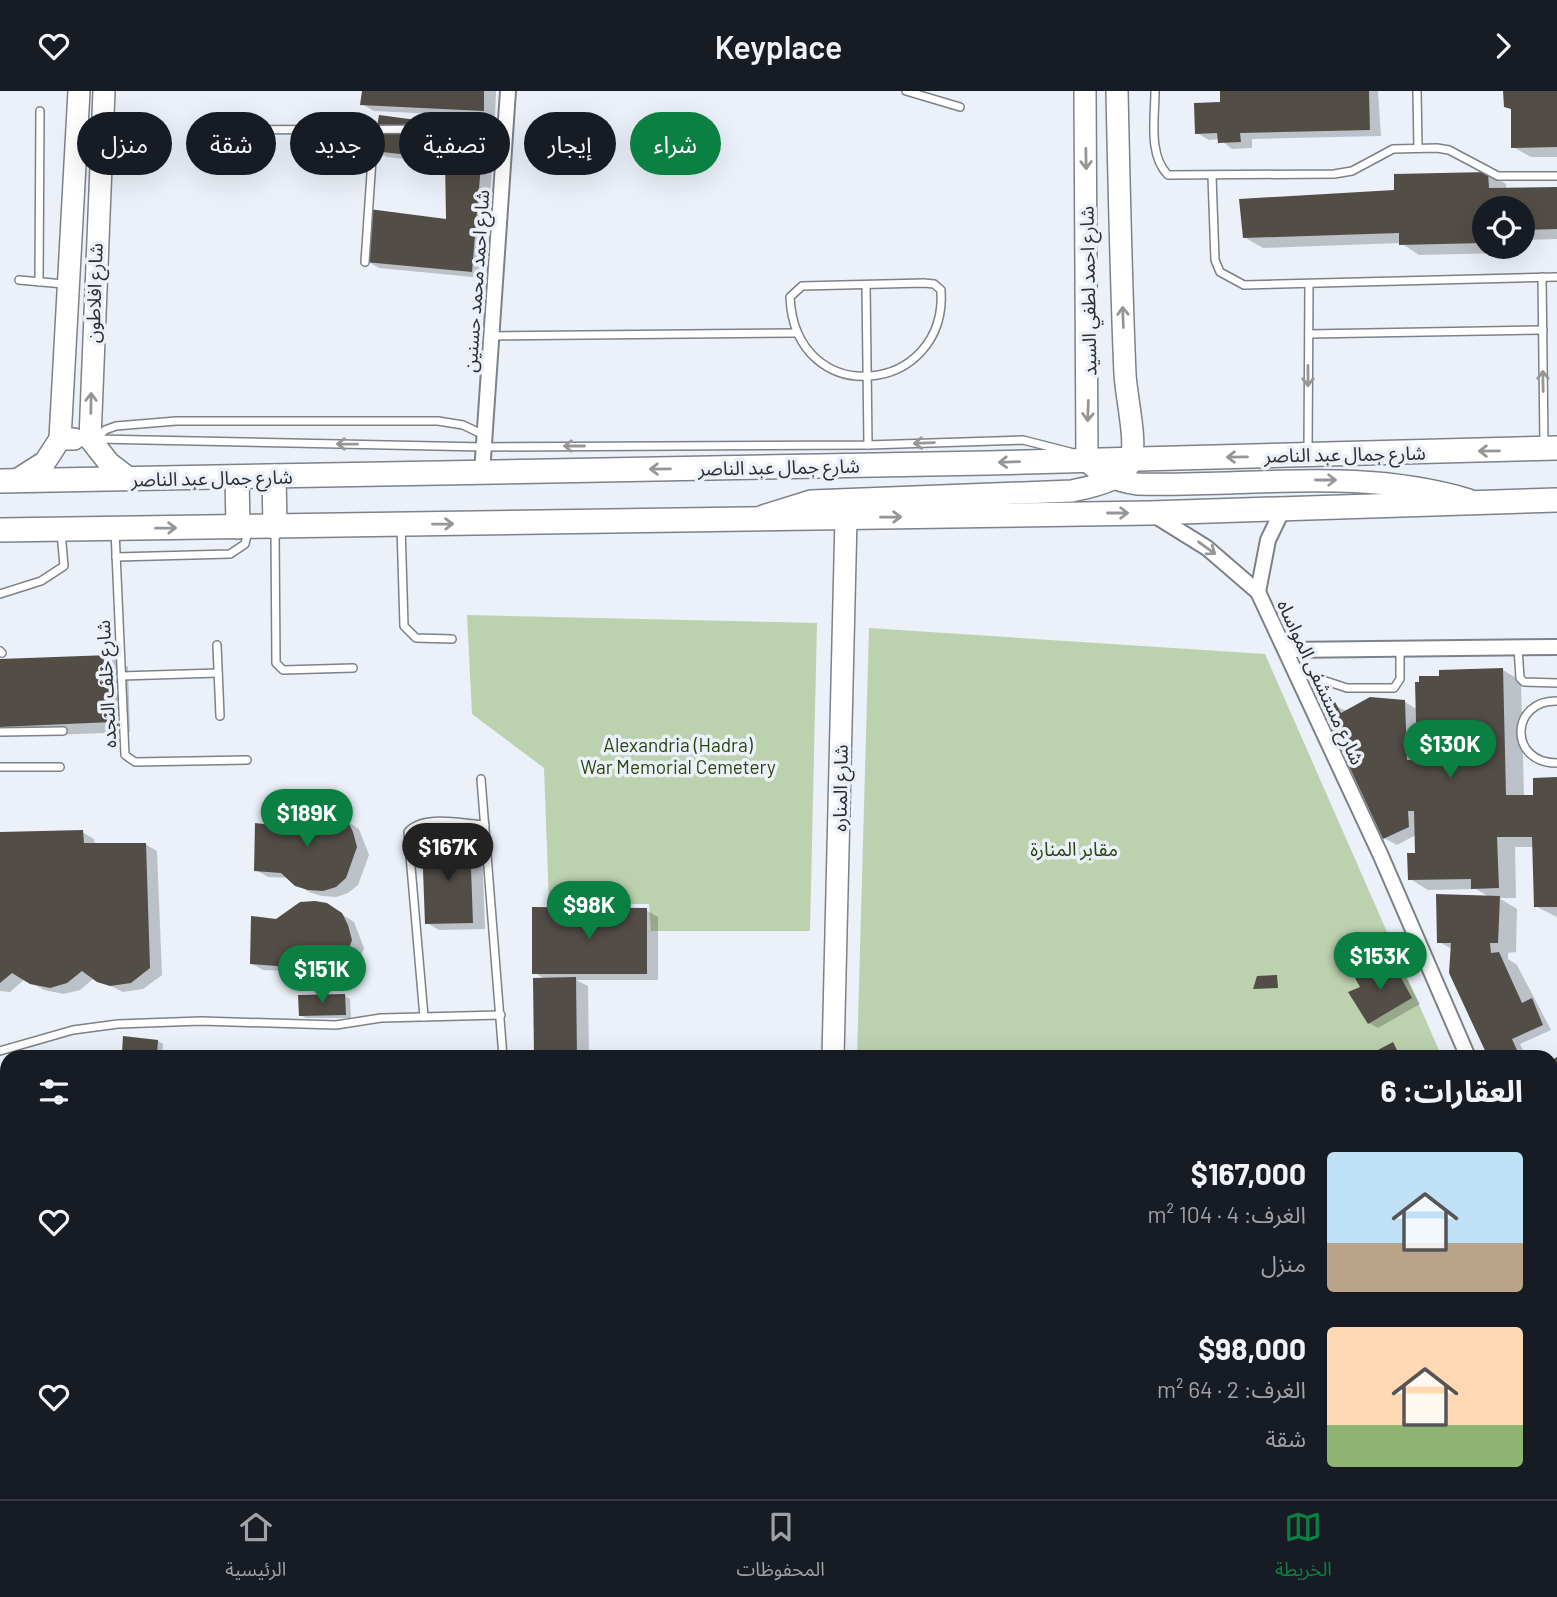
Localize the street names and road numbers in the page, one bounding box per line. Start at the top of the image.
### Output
street label: شارع احمد محمد حسنين [458,189,496,373]
street label: شارع احمد لطفي السيد [1075,206,1105,376]
street label: شارع افلاطون [80,243,110,343]
street label: شارع جمال عبد الناصر [1263,441,1426,469]
street label: شارع جمال عبد الناصر [697,454,860,482]
street label: شارع جمال عبد الناصر [130,465,293,493]
street label: شارع مستشفى المواساه [1270,596,1370,769]
street label: شارع خلف النجده [91,619,123,749]
street label: شارع المناره [827,744,855,832]

